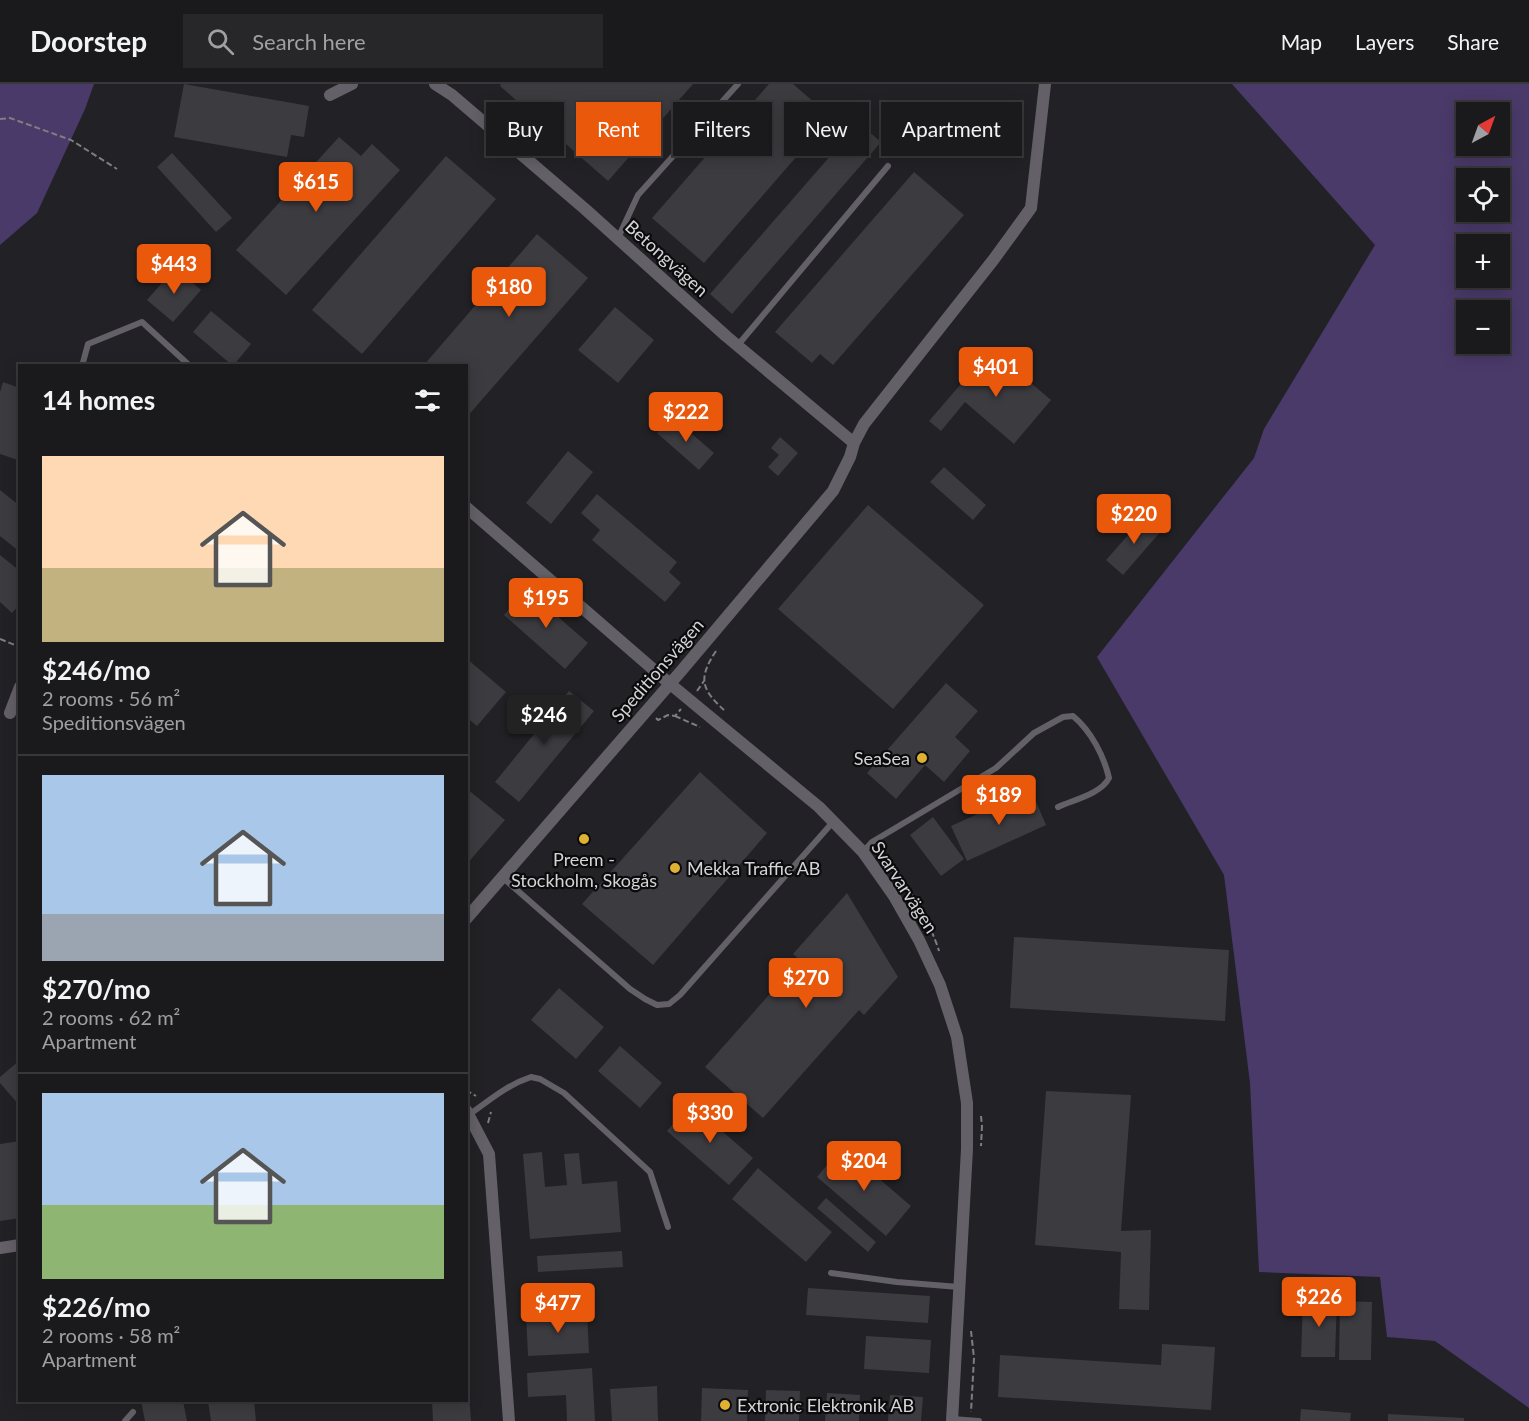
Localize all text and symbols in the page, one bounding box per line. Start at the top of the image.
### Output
search box [183,14,603,68]
text: Doorstep [30,24,147,58]
icon: search [204,25,237,58]
text: Search here [252,28,366,55]
text: Map [1281,29,1322,54]
text: Layers [1355,29,1414,54]
text: Share [1447,29,1499,54]
chip: Buy [486,102,564,156]
chip: Rent [576,102,661,156]
chip: Filters [673,102,772,156]
chip: New [784,102,869,156]
chip: Apartment [881,102,1022,156]
north arrow [1456,102,1510,156]
map controls [1456,102,1510,354]
pin: $615 [280,162,352,213]
button: locate [1456,168,1510,222]
text: $615 [293,169,339,193]
street label: Betongvägen [621,215,713,301]
button: + [1456,234,1510,288]
pin: $443 [138,244,210,295]
text: $443 [151,251,197,275]
pin: $180 [473,267,545,318]
text: $180 [486,274,532,298]
button: − [1456,300,1510,354]
pin: $401 [960,347,1032,398]
text: $401 [973,354,1019,378]
text: 14 homes [42,384,155,416]
icon: filters [411,384,444,417]
pin: $222 [650,392,722,443]
text: $222 [663,399,709,423]
pin: $220 [1098,494,1170,545]
icon: home [189,495,297,603]
text: $220 [1111,501,1157,525]
pin: $195 [510,578,582,629]
text: $195 [523,585,569,609]
street label: Speditionsvägen [606,614,708,726]
text: $246/mo [42,654,150,686]
text: 2 rooms · 56 m² [42,686,180,710]
pin: $246 [508,695,580,746]
text: $246 [521,702,567,726]
text: Speditionsvägen [42,710,186,734]
place label: SeaSea [854,747,910,769]
marker: SeaSea [915,751,929,765]
pin: $189 [963,775,1035,826]
text: $189 [976,782,1022,806]
icon: home [189,814,297,922]
marker: Preem - Stockholm, Skogås [577,832,591,846]
street label: Svarvarvägen [867,837,943,937]
place label: Preem - Stockholm, Skogås [511,848,657,891]
place label: Mekka Traffic AB [687,857,821,879]
marker: Mekka Traffic AB [668,861,682,875]
pin: $270 [770,958,842,1009]
text: $270 [783,965,829,989]
text: $270/mo [42,973,150,1005]
text: 2 rooms · 62 m² [42,1005,180,1029]
text: Apartment [42,1029,136,1053]
pin: $330 [674,1093,746,1144]
text: $330 [687,1100,733,1124]
icon: home [189,1132,297,1240]
pin: $204 [828,1141,900,1192]
text: $204 [841,1148,887,1172]
pin: $226 [1283,1277,1355,1328]
pin: $477 [522,1283,594,1334]
text: $226 [1296,1284,1342,1308]
text: $477 [535,1290,581,1314]
text: $226/mo [42,1291,150,1323]
text: 2 rooms · 58 m² [42,1323,180,1347]
text: Apartment [42,1347,136,1371]
place label: Extronic Elektronik AB [737,1394,914,1416]
marker: Extronic Elektronik AB [718,1398,732,1412]

